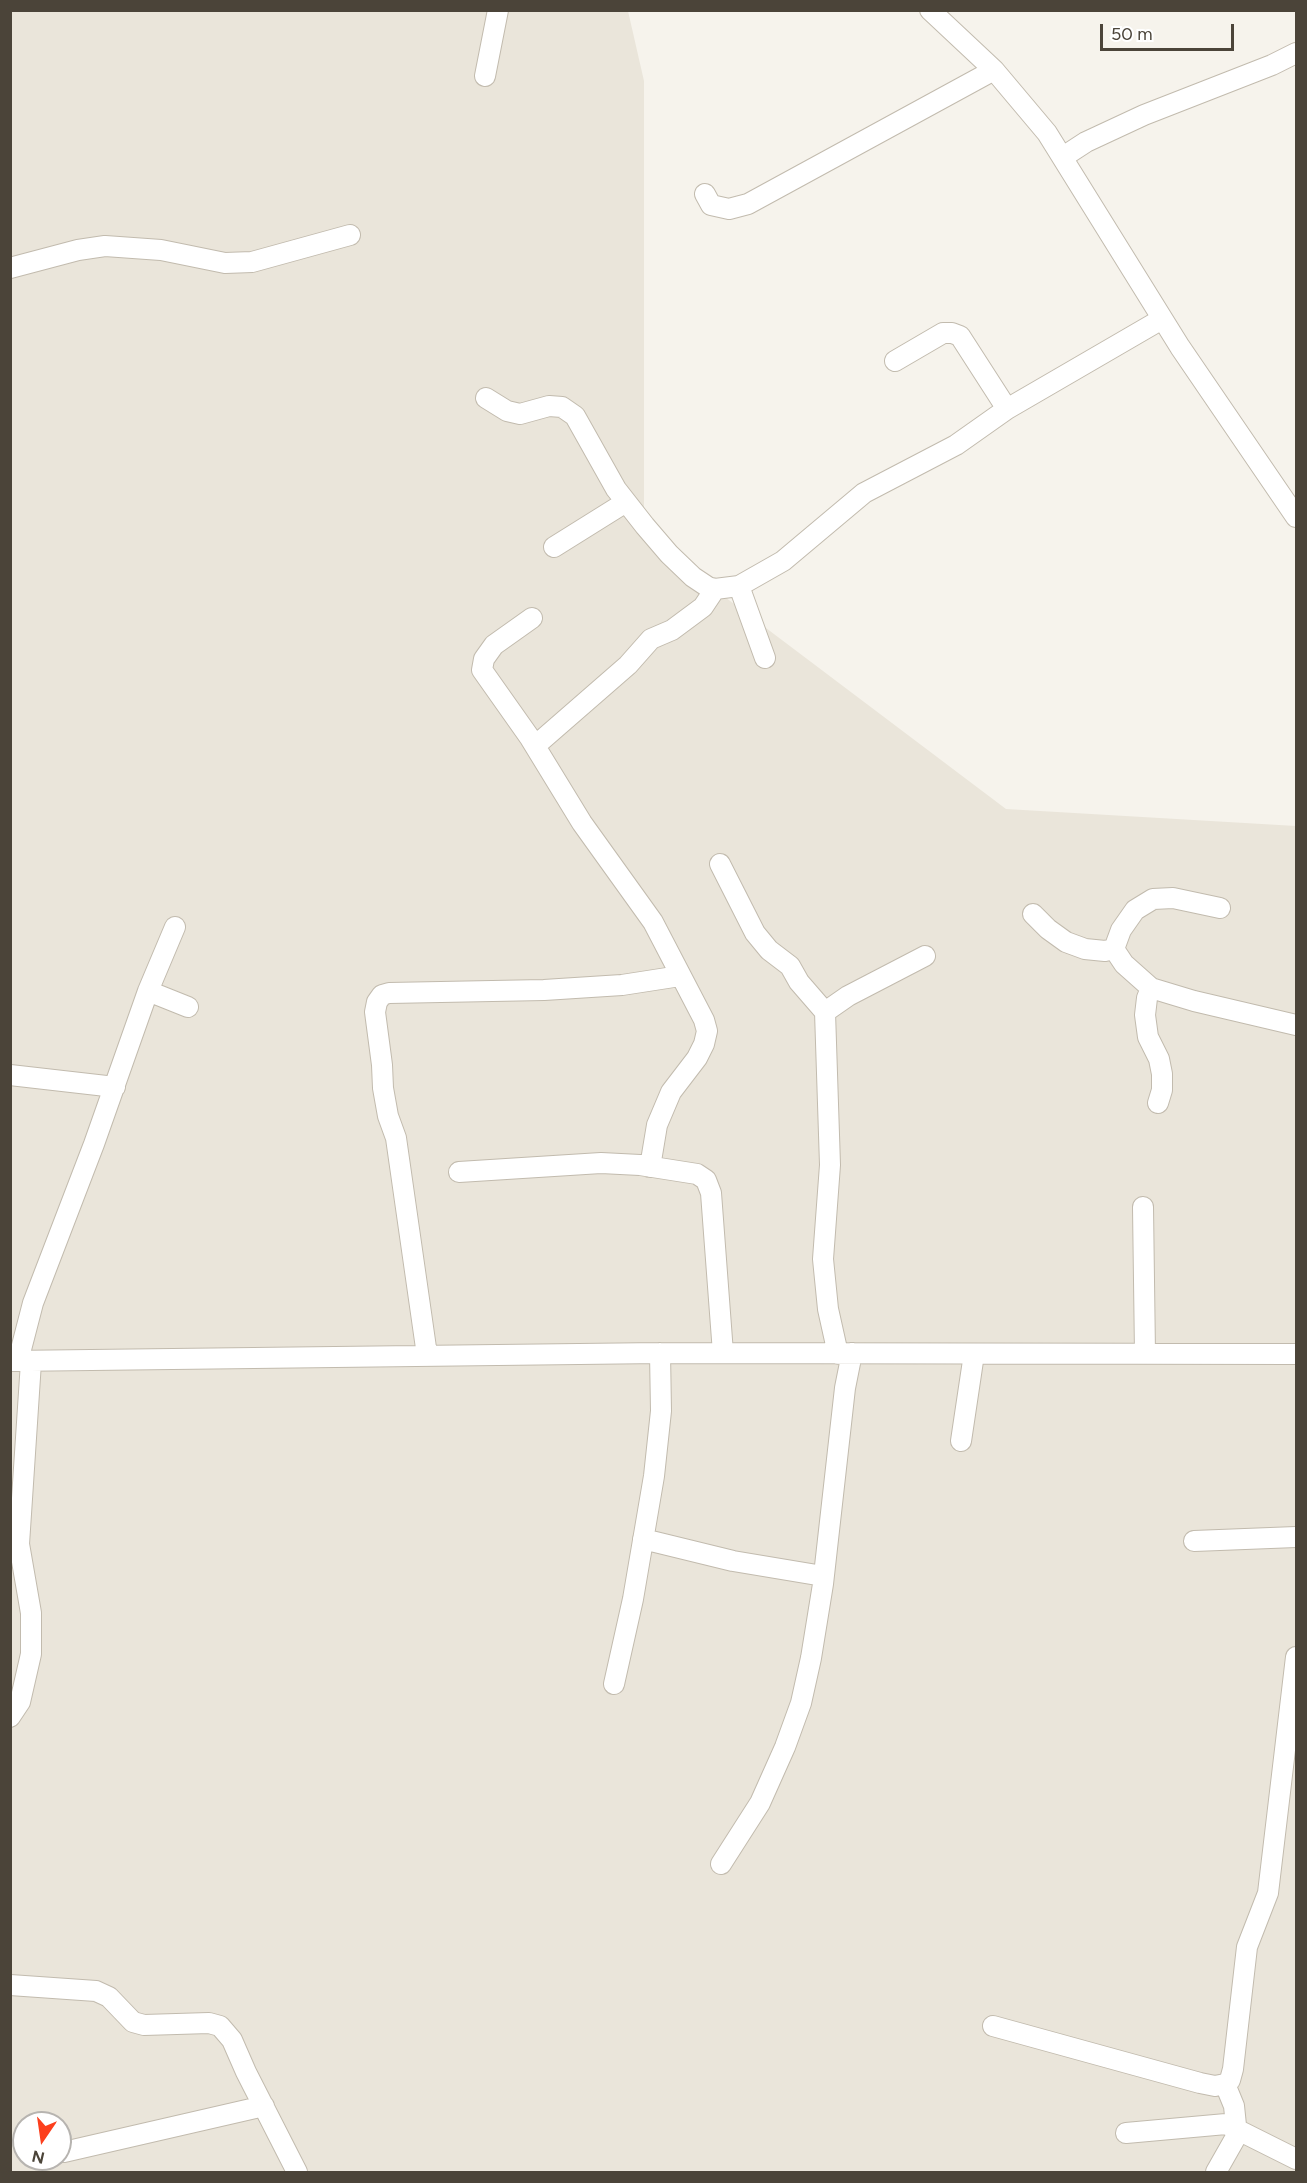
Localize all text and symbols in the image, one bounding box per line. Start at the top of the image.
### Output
scale bar [1103,12,1236,50]
text: 50 m [1111,23,1153,45]
north arrow [12,2111,72,2171]
text: N [30,2146,46,2168]

